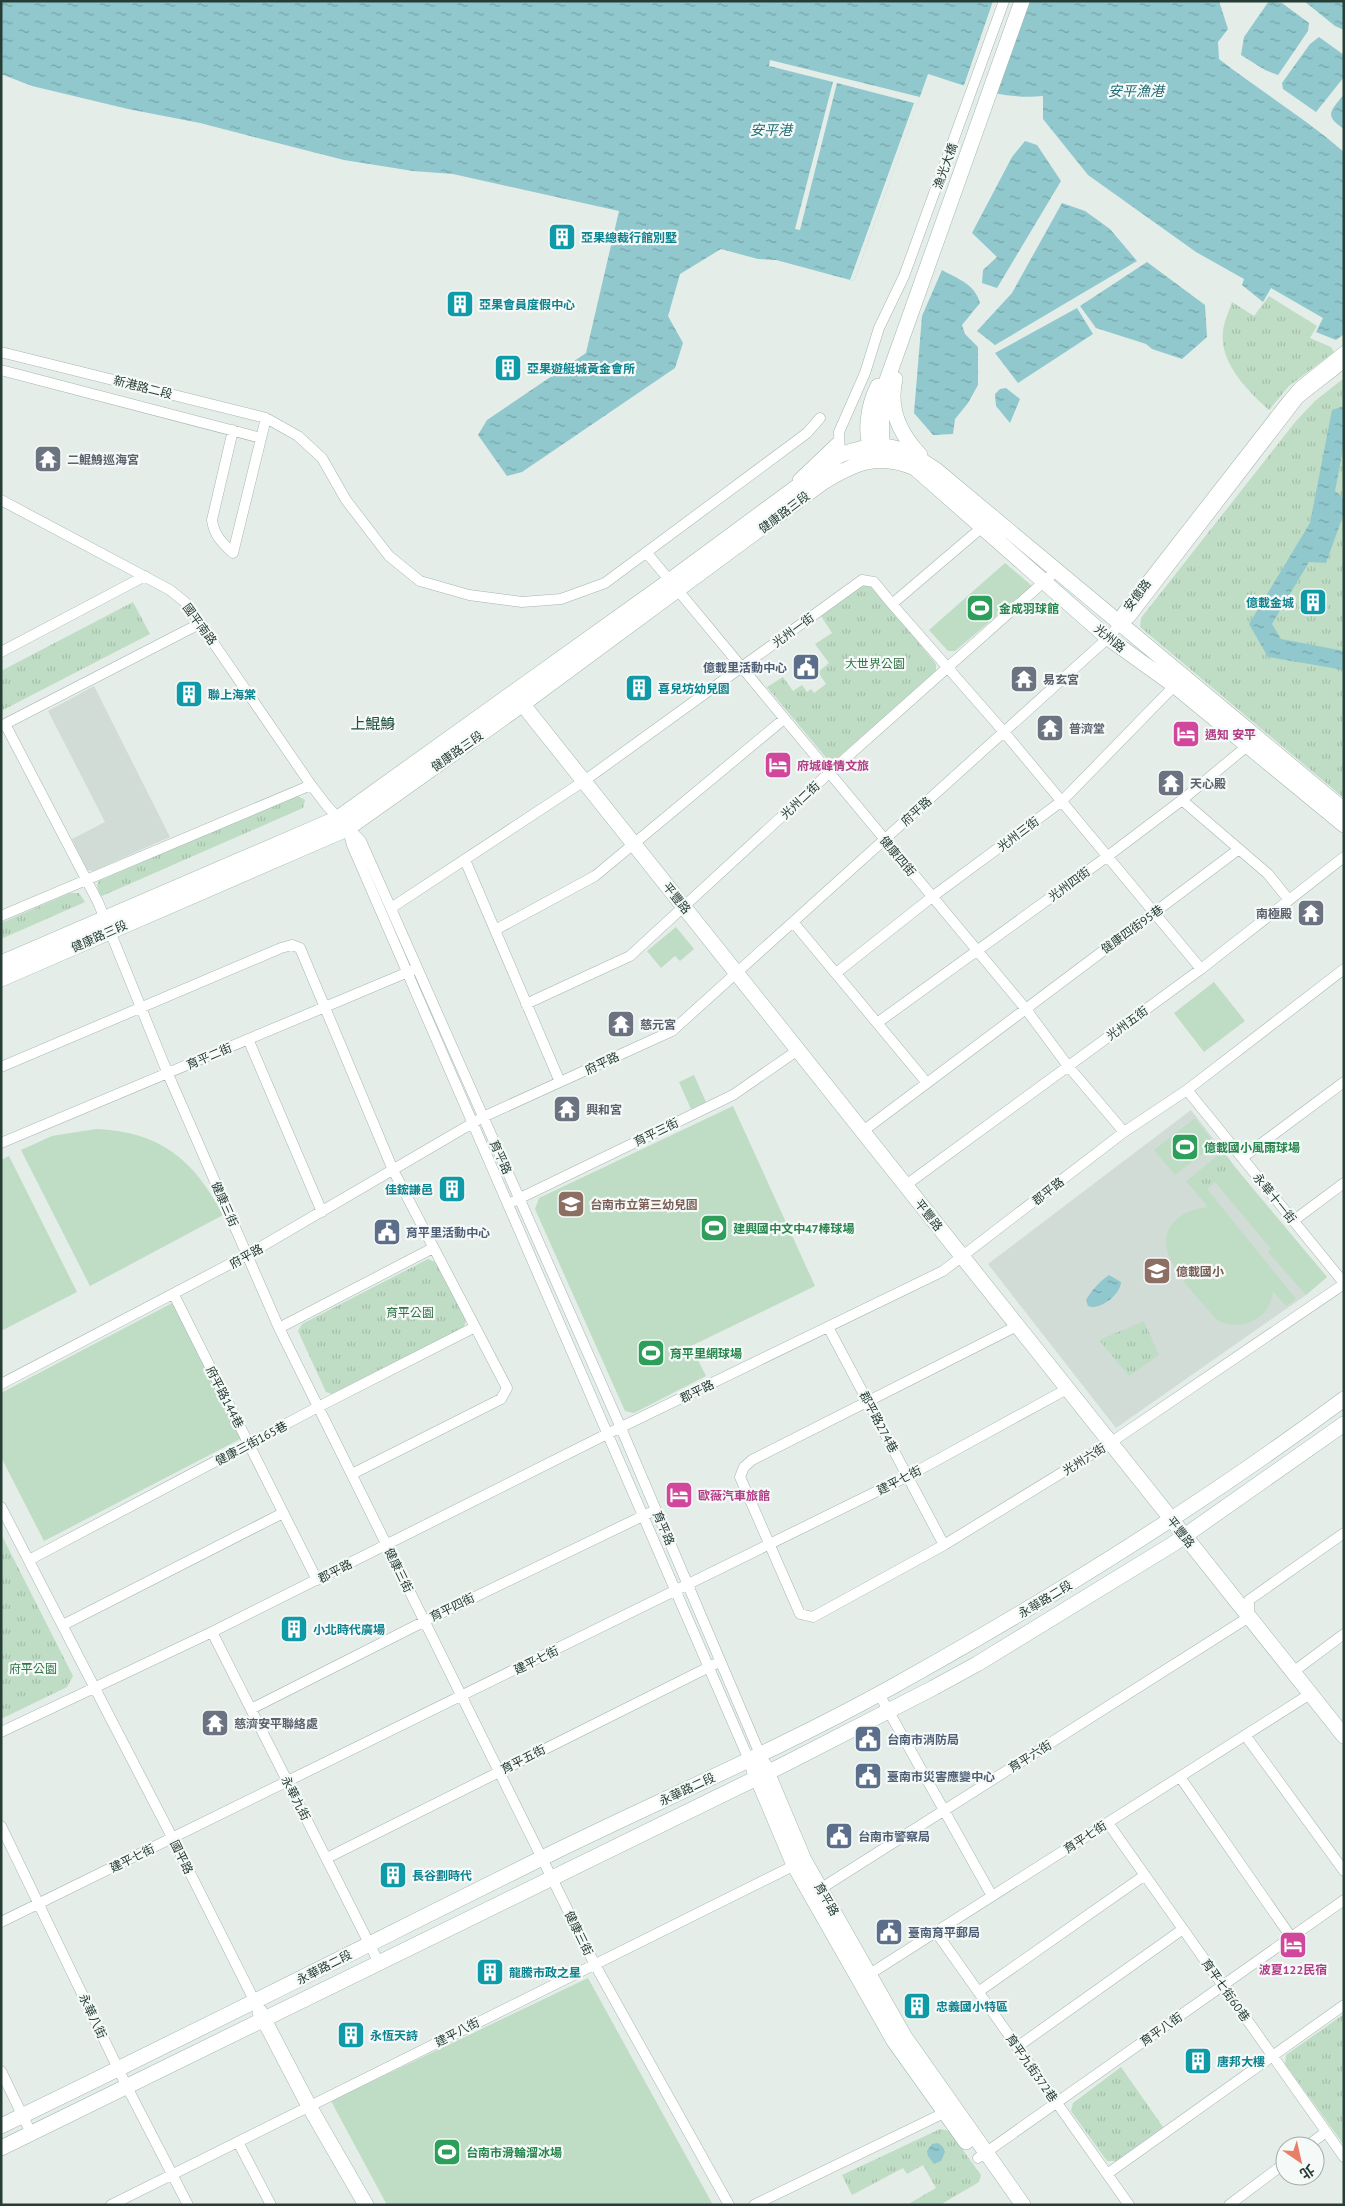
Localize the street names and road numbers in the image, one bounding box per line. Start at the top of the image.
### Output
street label: 漁光大橋 [930,141,960,191]
street label: 新港路二段 [112,372,174,402]
street label: 健康路三段 [756,488,812,536]
street label: 安億路 [1120,576,1154,614]
street label: 國平南路 [180,600,220,648]
street label: 光州一街 [769,610,817,650]
street label: 光州路 [1091,621,1129,655]
street label: 健康路三段 [428,728,486,774]
street label: 光州二街 [777,778,823,822]
street label: 府平路 [898,793,934,829]
street label: 光州三街 [994,814,1042,854]
street label: 健康四街 [877,833,919,879]
street label: 光州四街 [1045,864,1093,904]
street label: 平豐路 [660,879,694,917]
street label: 健康四街95巷 [1098,901,1166,957]
street label: 健康路三段 [69,917,129,955]
street label: 光州五街 [1103,1003,1151,1043]
street label: 育平二街 [184,1040,234,1072]
street label: 府平路 [583,1049,621,1077]
street label: 育平三街 [631,1115,681,1149]
street label: 育平路 [487,1137,515,1177]
street label: 永華十一街 [1250,1170,1300,1226]
street label: 郡平路 [1029,1174,1067,1208]
street label: 健康三街 [208,1179,242,1229]
street label: 平豐路 [912,1196,946,1234]
street label: 府平路 [227,1241,265,1271]
street label: 府平路144巷 [203,1363,247,1431]
street label: 郡平路 [678,1376,716,1406]
street label: 郡平路274巷 [857,1389,901,1455]
street label: 健康三街165巷 [212,1418,290,1468]
street label: 光州六街 [1060,1440,1108,1478]
street label: 建平七街 [874,1462,924,1498]
street label: 育平路 [650,1508,678,1548]
street label: 平豐路 [1164,1513,1198,1551]
street label: 健康三街 [382,1545,416,1595]
street label: 郡平路 [316,1556,354,1586]
street label: 永華路二段 [1015,1577,1075,1621]
street label: 育平四街 [427,1590,477,1624]
street label: 建平七街 [511,1643,561,1677]
street label: 育平六街 [1006,1737,1054,1775]
street label: 育平五街 [498,1741,548,1777]
street label: 永華路二段 [657,1770,717,1808]
street label: 永華九街 [278,1773,314,1823]
street label: 育平七街 [1061,1818,1109,1856]
street label: 國平路 [167,1838,197,1876]
street label: 建平七街 [107,1841,157,1875]
street label: 育平路 [812,1880,842,1918]
street label: 健康三街 [562,1908,596,1958]
street label: 永華路二段 [294,1947,354,1987]
street label: 育平七街60巷 [1199,1956,1253,2024]
street label: 永華八街 [76,1991,110,2041]
street label: 育平八街 [1137,2009,1185,2049]
street label: 建平八街 [432,2014,482,2050]
street label: 育平九街372巷 [1003,2031,1061,2105]

